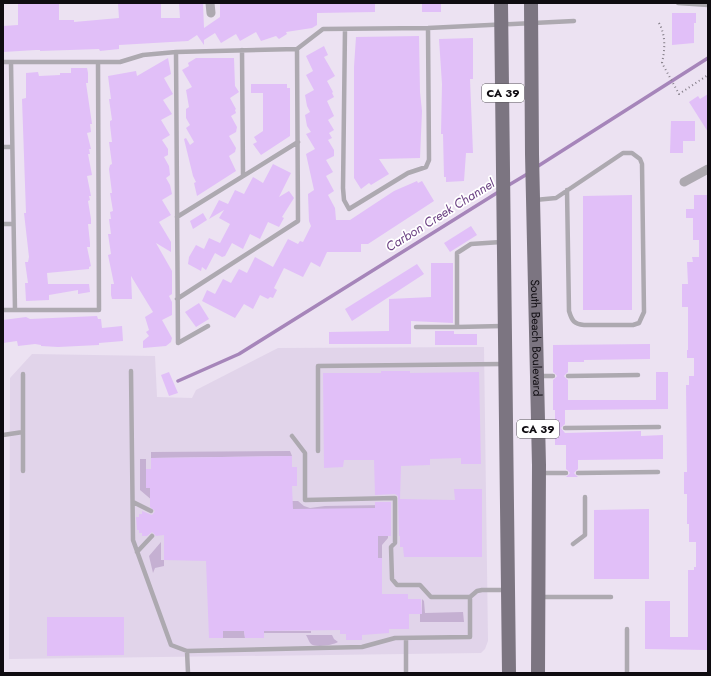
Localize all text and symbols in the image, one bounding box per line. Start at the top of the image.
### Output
road number: CA 39 [482,84,524,102]
water label: Carbon Creek Channel [382,173,499,256]
street label: South Beach Boulevard [526,279,546,397]
road number: CA 39 [517,420,559,438]

